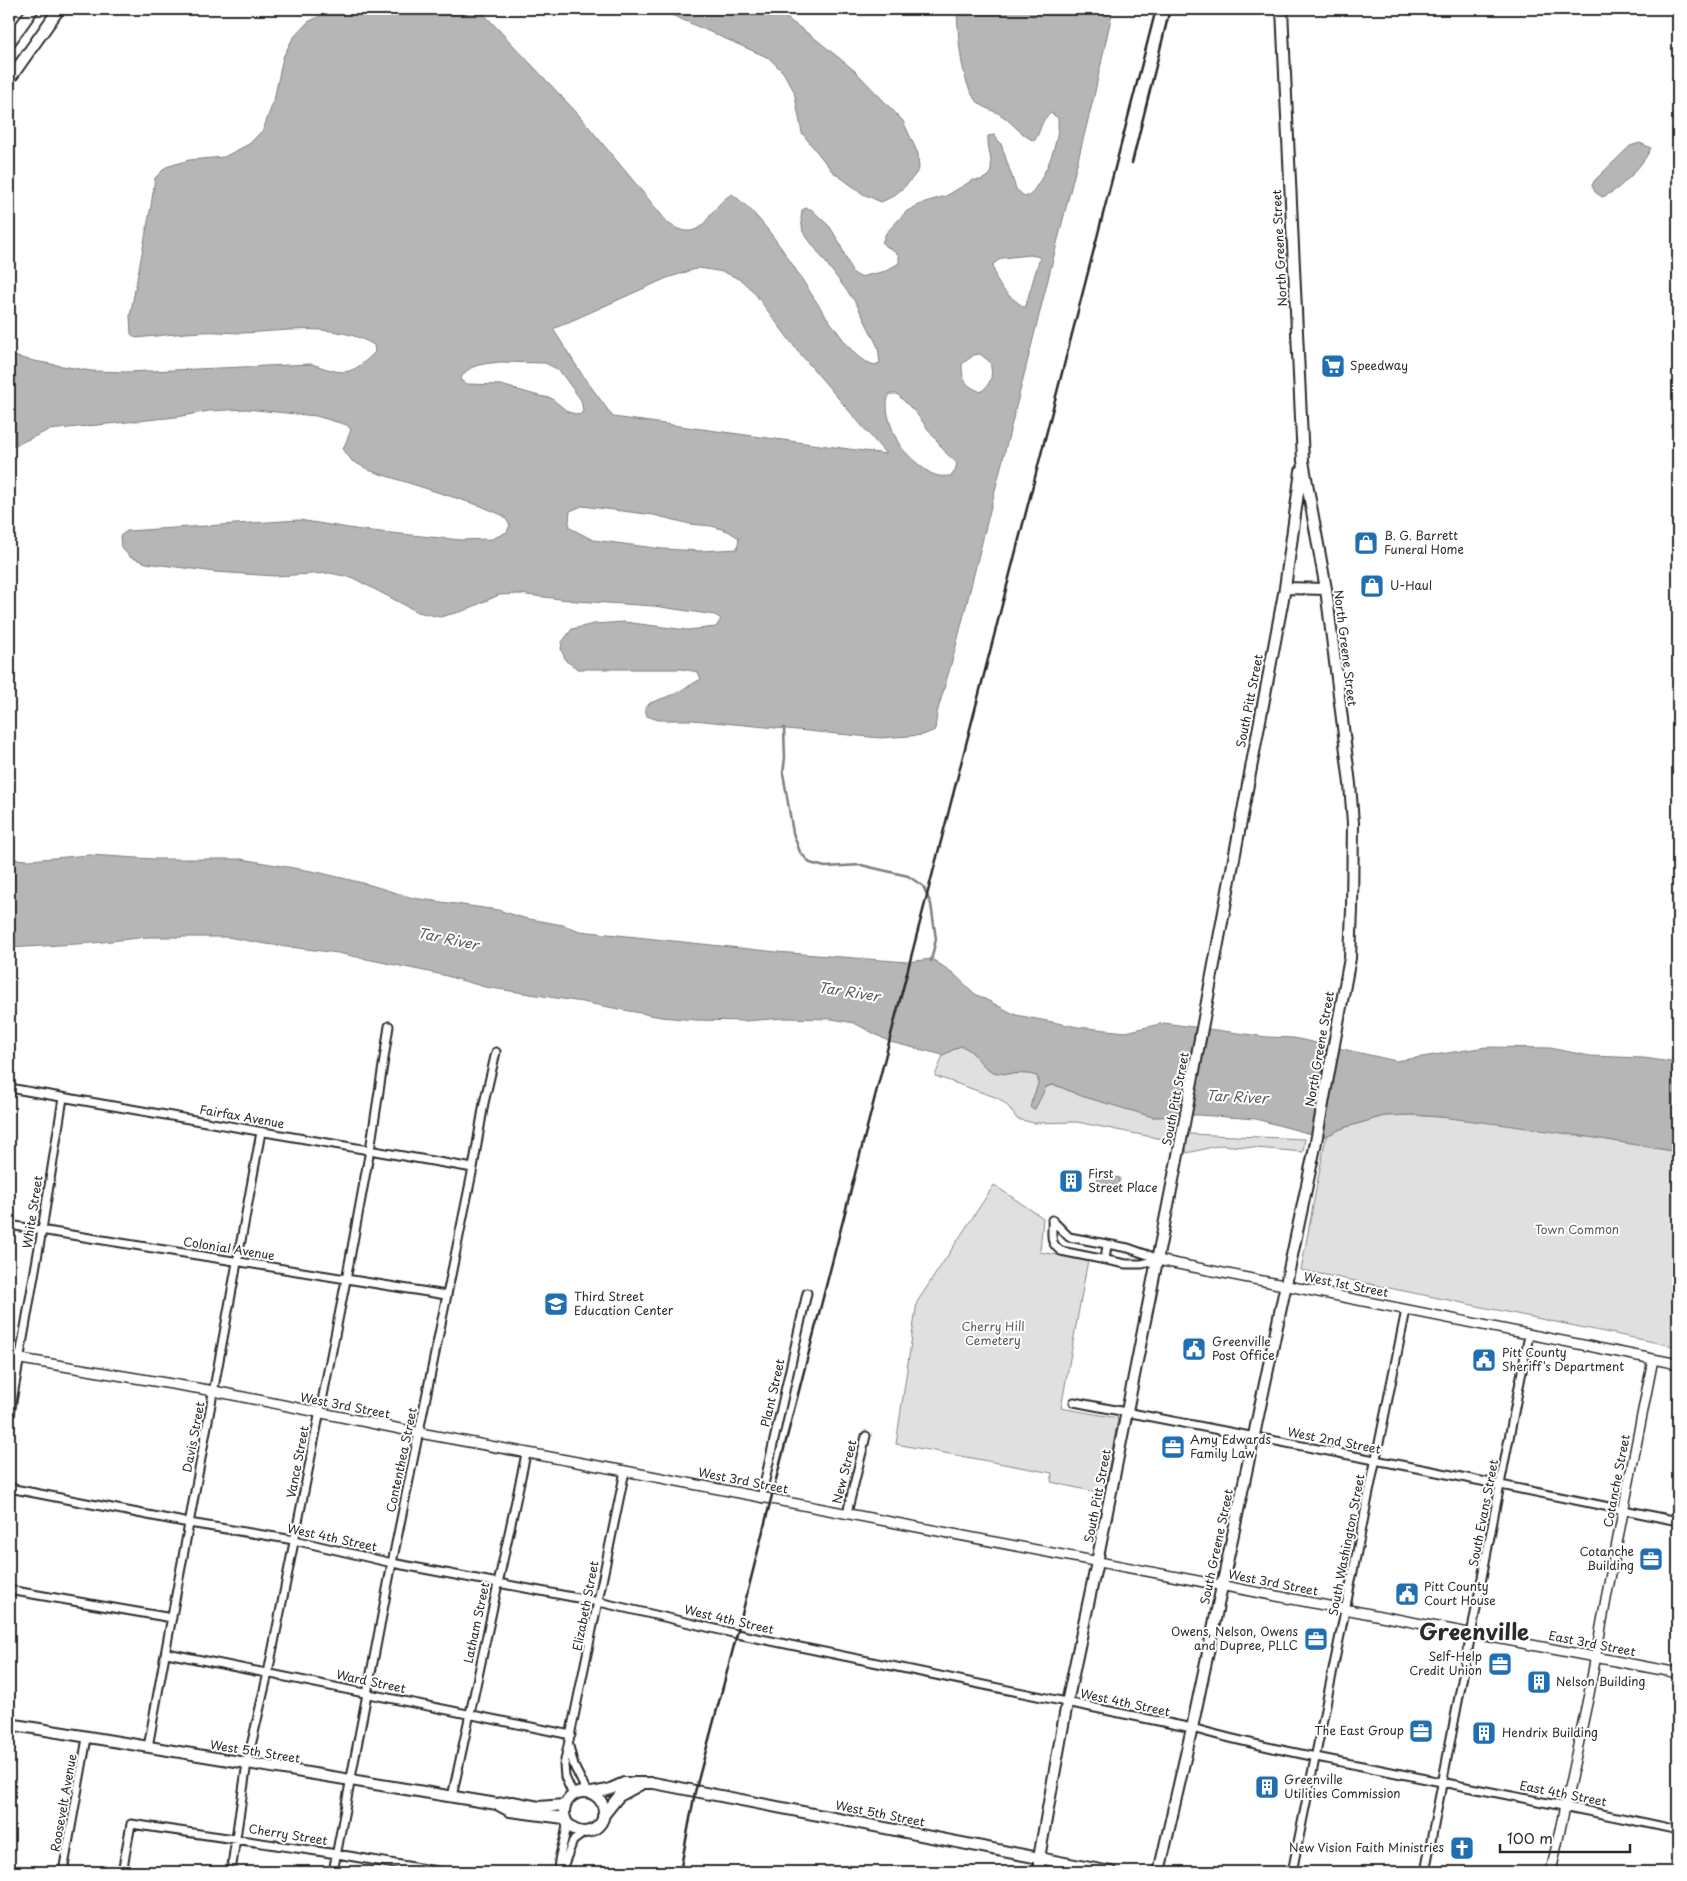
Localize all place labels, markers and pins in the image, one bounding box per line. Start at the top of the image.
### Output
supermarket icon: Speedway [1320,353,1346,379]
place label: Speedway [1350,356,1408,374]
place label: B. G. Barrett Funeral Home [1384,526,1464,558]
shop icon: B. G. Barrett Funeral Home [1353,530,1379,556]
shop icon: U-Haul [1359,573,1385,599]
place label: U-Haul [1390,576,1432,594]
place label: First Street Place [1088,1164,1157,1196]
building icon: First Street Place [1058,1168,1084,1194]
place label: Third Street Education Center [574,1287,674,1319]
school or university icon: Third Street Education Center [543,1291,569,1317]
place label: Greenville Post Office [1212,1332,1275,1364]
public building icon: Greenville Post Office [1181,1336,1207,1362]
place label: Pitt County Sheriff's Department [1502,1343,1624,1375]
public building icon: Pitt County Sheriff's Department [1471,1347,1497,1373]
place label: Amy Edwards Family Law [1190,1430,1272,1462]
office icon: Amy Edwards Family Law [1160,1434,1186,1460]
place label: Cotanche Building [1580,1542,1634,1574]
office icon: Cotanche Building [1638,1546,1664,1572]
place label: Pitt County Court House [1424,1577,1496,1609]
public building icon: Pitt County Court House [1394,1581,1420,1607]
place label: Owens, Nelson, Owens and Dupree, PLLC [1171,1622,1299,1654]
office icon: Owens, Nelson, Owens and Dupree, PLLC [1303,1626,1329,1652]
place label: Self-Help Credit Union [1409,1647,1482,1679]
office icon: Self-Help Credit Union [1487,1651,1513,1677]
building icon: Nelson Building [1526,1669,1552,1695]
place label: Nelson Building [1556,1672,1645,1690]
office icon: The East Group [1408,1718,1434,1744]
building icon: Hendrix Building [1471,1720,1497,1746]
place label: The East Group [1315,1721,1404,1739]
place label: Hendrix Building [1502,1723,1598,1741]
place label: Greenville Utilities Commission [1284,1770,1401,1802]
building icon: Greenville Utilities Commission [1254,1774,1280,1800]
church icon: New Vision Faith Ministries [1449,1835,1475,1861]
place label: New Vision Faith Ministries [1289,1838,1445,1856]

